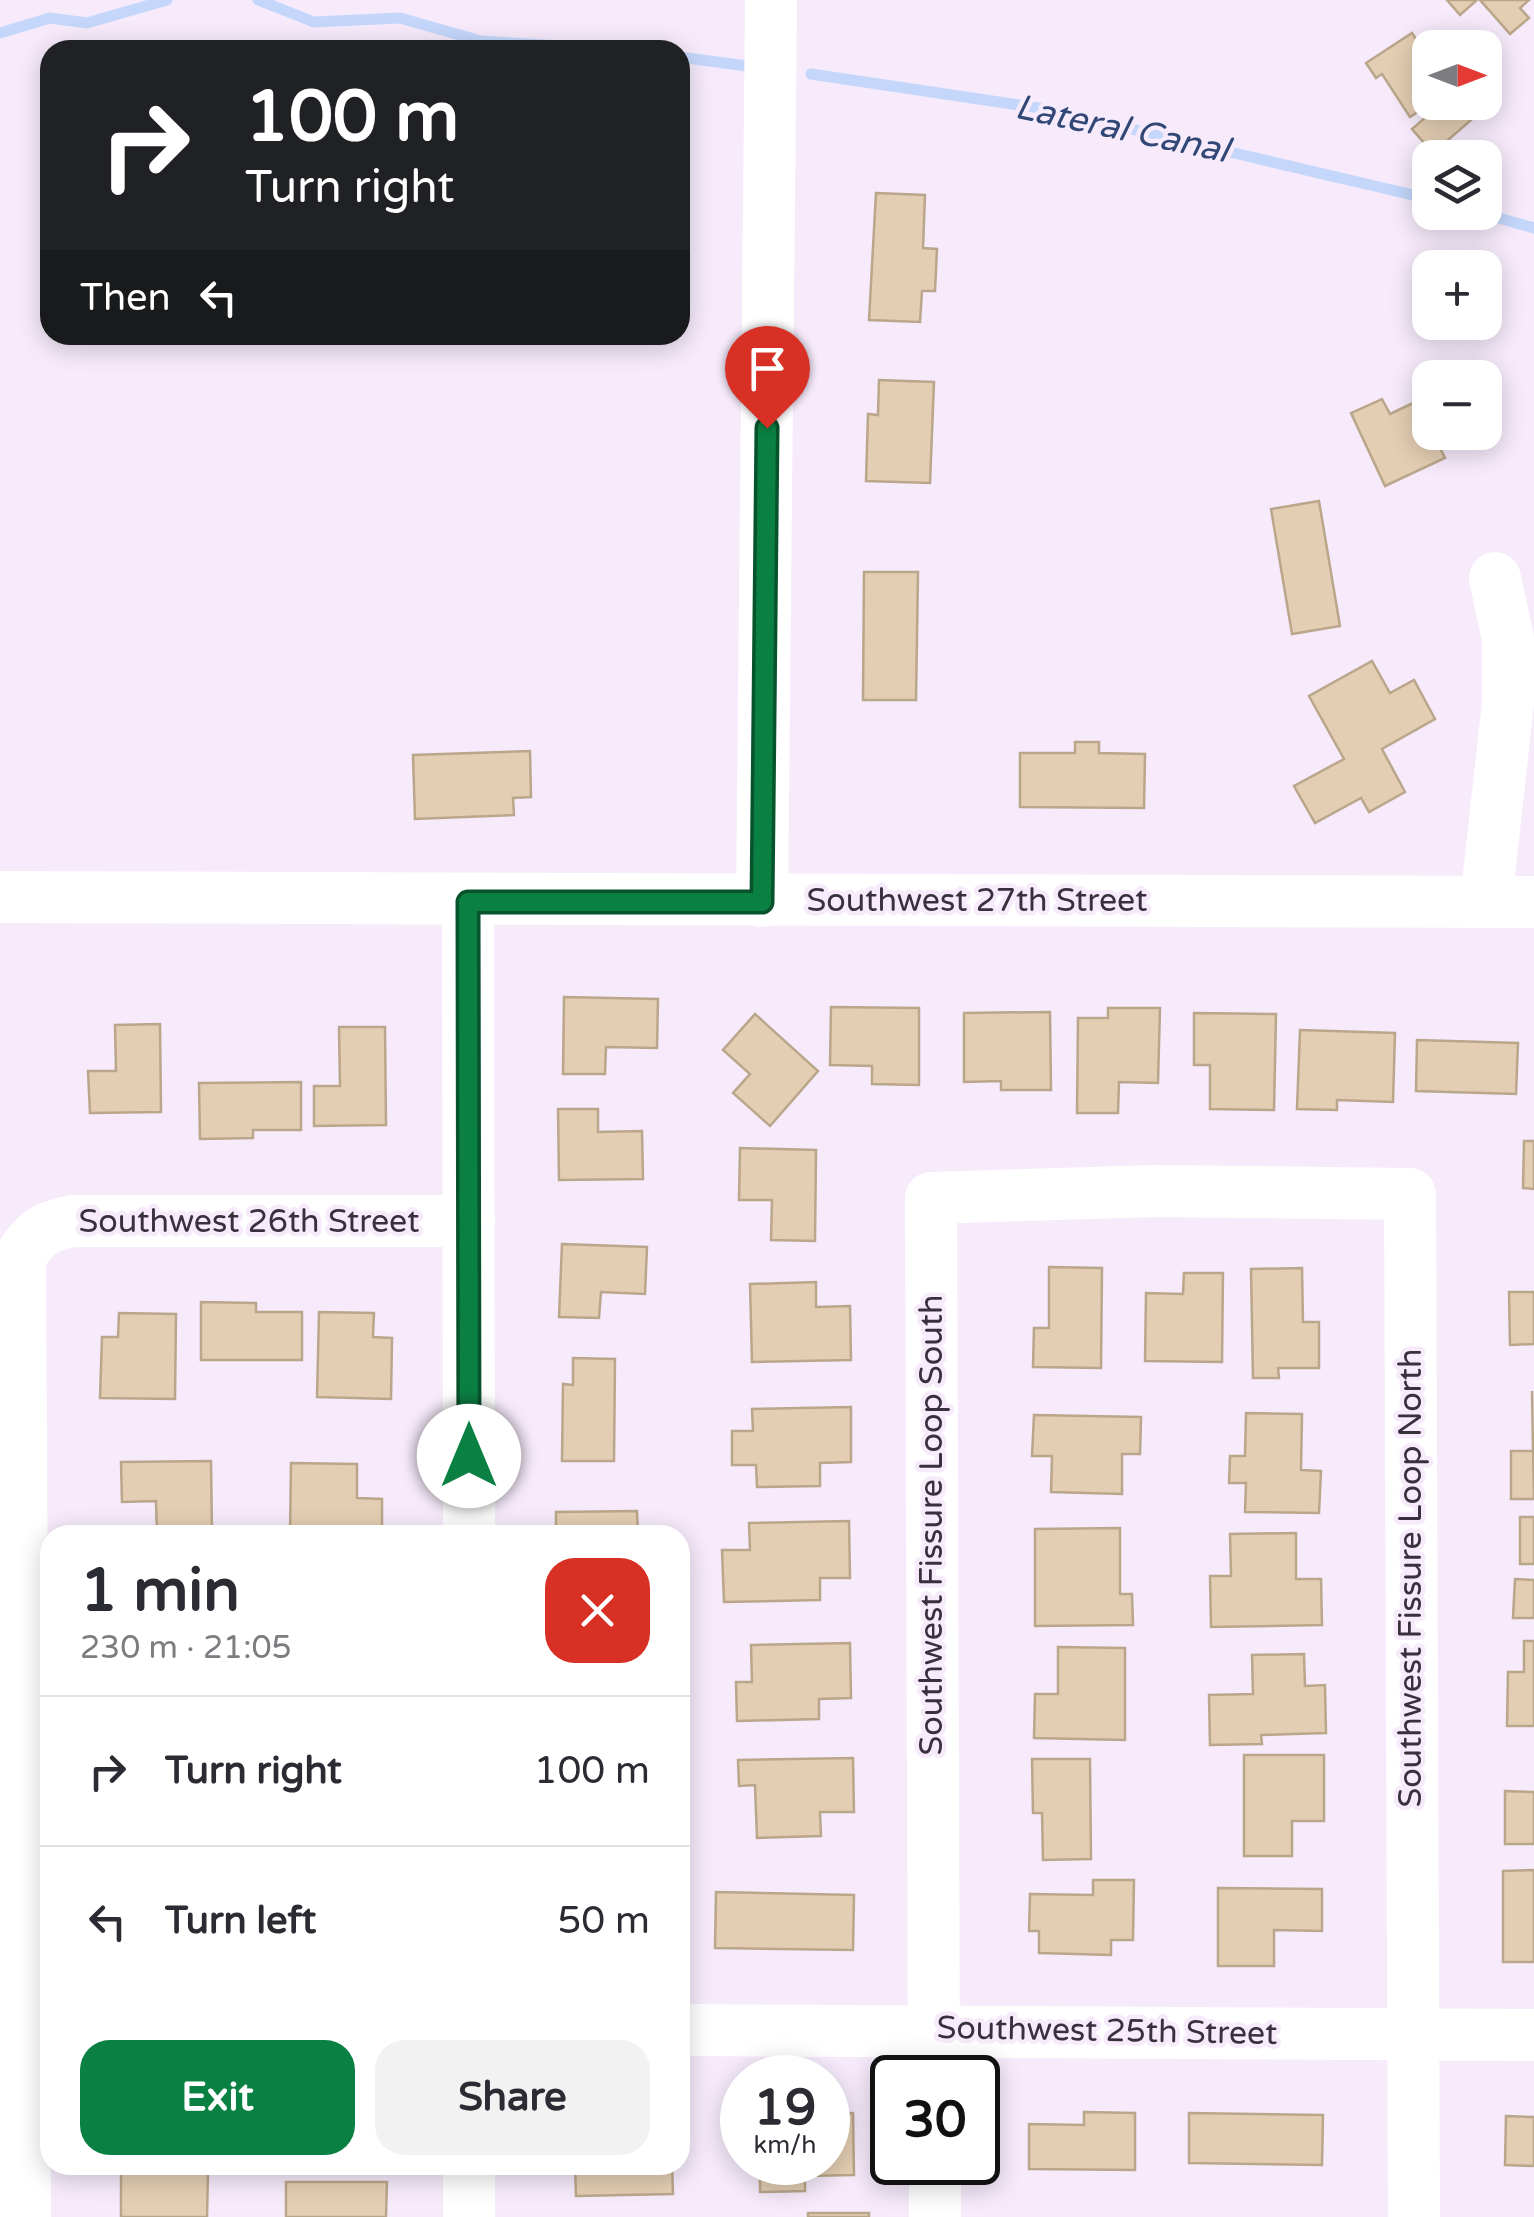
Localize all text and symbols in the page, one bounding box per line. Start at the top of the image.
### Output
north arrow [1412,30,1502,120]
map controls [1412,30,1502,450]
text: 100 m [245,76,459,160]
icon: right [80,80,210,210]
water label: Lateral Canal [1012,86,1237,173]
button: layers [1412,140,1502,230]
text: Turn right [245,161,454,215]
button: + [1412,250,1502,340]
icon: left [191,270,246,325]
text: Then [80,275,171,321]
pin [725,326,810,429]
icon: arrive [740,341,795,396]
button: − [1412,360,1502,450]
street label: Southwest 27th Street [807,882,1147,920]
street label: Southwest 26th Street [79,1203,419,1241]
street label: Southwest Fissure Loop South [913,1295,951,1755]
street label: Southwest Fissure Loop North [1392,1348,1430,1808]
position arrow [417,1404,521,1508]
text: 1 min [80,1555,240,1627]
button: close [545,1558,650,1663]
text: 230 m · 21:05 [80,1629,292,1667]
icon: right [80,1744,135,1799]
text: Turn right [165,1748,342,1794]
text: 100 m [534,1748,650,1794]
icon: left [80,1894,135,1949]
text: Turn left [165,1898,316,1944]
text: 50 m [558,1898,650,1944]
street label: Southwest 25th Street [936,2009,1278,2053]
button: Exit [80,2040,355,2155]
button: Share [375,2040,650,2155]
speed limit sign: 30 [870,2055,1000,2185]
text: 19 [754,2078,816,2138]
text: km/h [754,2130,816,2160]

